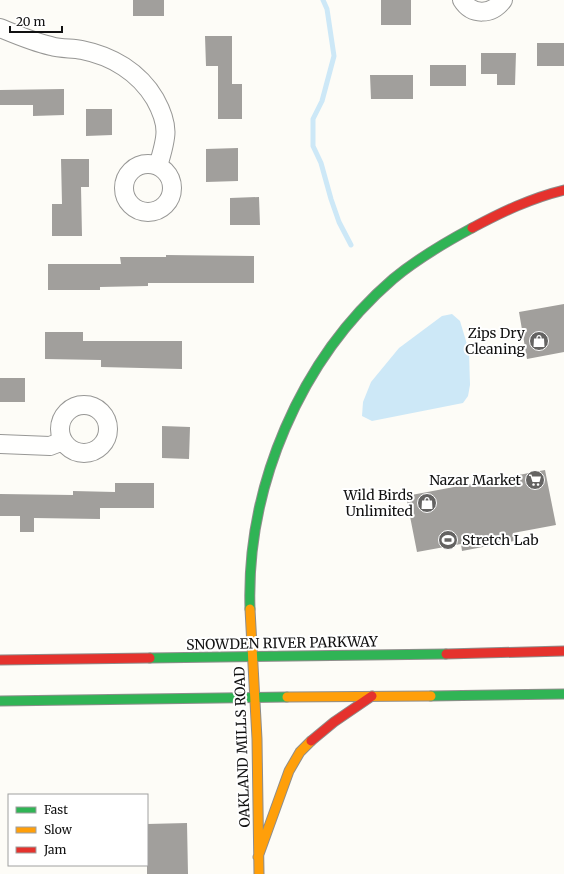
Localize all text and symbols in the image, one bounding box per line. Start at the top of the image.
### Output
scale bar [10,8,62,34]
text: 20 m [16,14,45,29]
place label: Zips Dry Cleaning [465,324,526,358]
shop icon: Zips Dry Cleaning [528,330,550,352]
supermarket icon: Nazar Market [524,469,546,491]
place label: Nazar Market [429,471,522,489]
place label: Wild Birds Unlimited [342,486,414,520]
shop icon: Wild Birds Unlimited [416,492,438,514]
sports icon: Stretch Lab [437,529,459,551]
place label: Stretch Lab [462,531,539,549]
street label: SNOWDEN RIVER PARKWAY [186,632,379,654]
street label: OAKLAND MILLS ROAD [230,666,254,828]
legend [8,794,148,866]
text: Fast [44,802,68,817]
text: Slow [44,822,73,837]
text: Jam [43,842,67,857]

